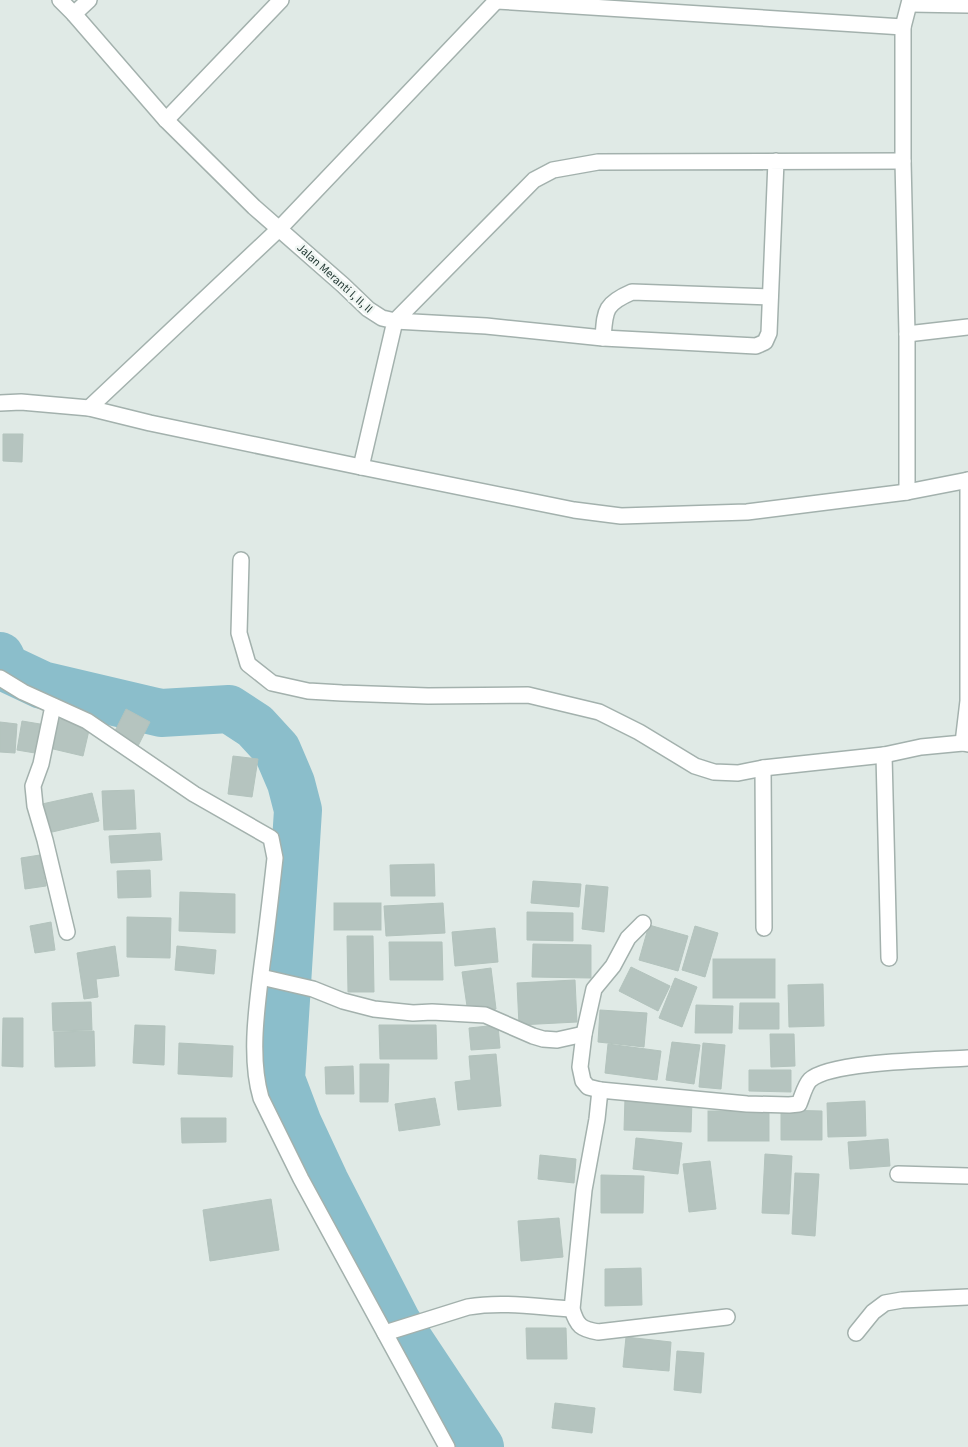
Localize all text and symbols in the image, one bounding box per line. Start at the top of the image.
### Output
street label: Jalan Meranti I, II, II [293,240,376,317]

